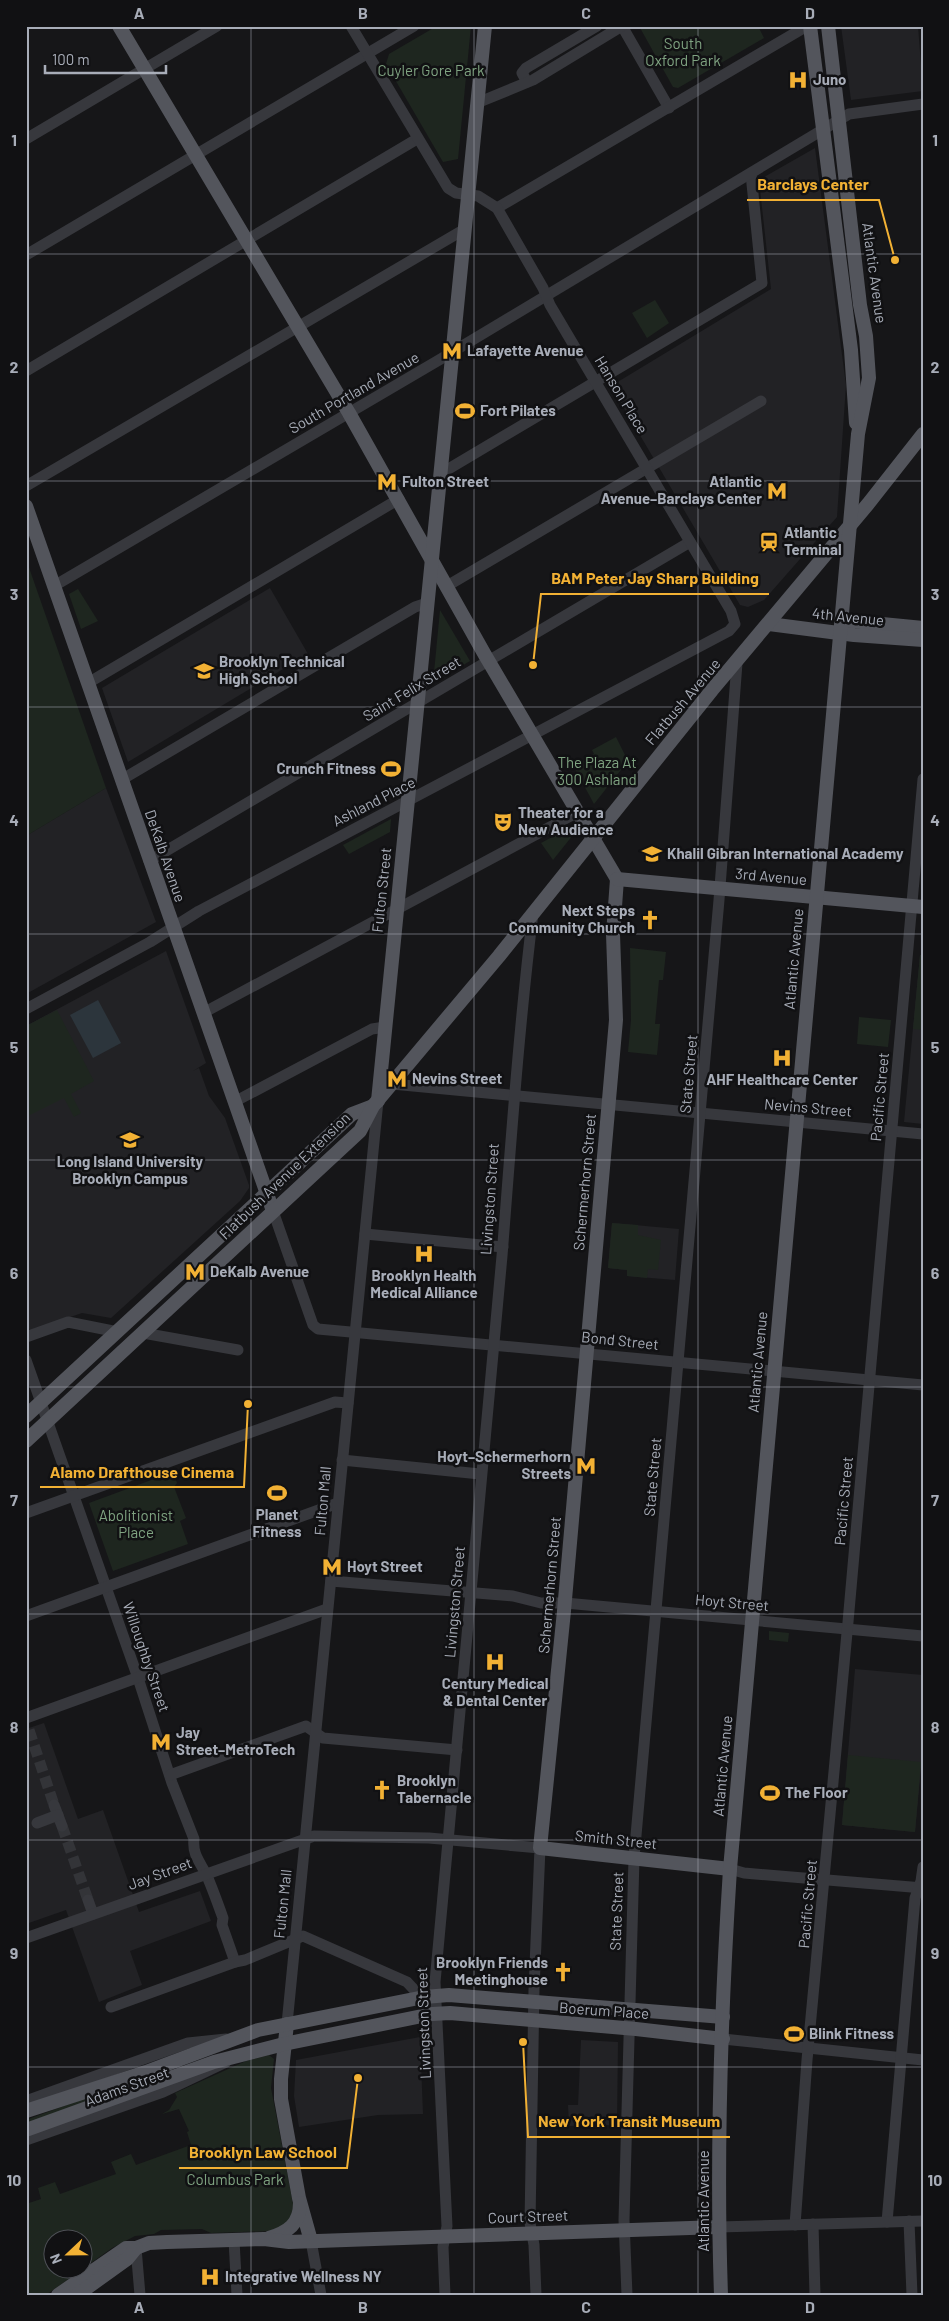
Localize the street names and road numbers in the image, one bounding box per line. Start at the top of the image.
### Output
street label: Atlantic Avenue [859,221,891,324]
street label: South Portland Avenue [285,347,422,437]
street label: Hanson Place [592,352,652,437]
street label: 4th Avenue [811,603,885,629]
street label: Saint Felix Street [359,652,464,724]
street label: Flatbush Avenue [641,654,724,748]
street label: Ashland Place [329,773,418,830]
street label: DeKalb Avenue [142,807,190,904]
street label: Fulton Street [368,847,394,933]
street label: 3rd Avenue [734,864,808,888]
street label: Atlantic Avenue [780,908,806,1010]
street label: State Street [676,1034,700,1114]
street label: Pacific Street [866,1052,892,1142]
street label: Nevins Street [763,1094,853,1120]
street label: Flatbush Avenue Extension [215,1108,354,1243]
street label: Schermerhorn Street [569,1113,599,1251]
street label: Livingston Street [476,1142,502,1255]
street label: Atlantic Avenue [744,1311,770,1413]
street label: Bond Street [581,1327,660,1353]
street label: State Street [640,1437,664,1517]
street label: Pacific Street [830,1456,856,1546]
street label: Fulton Mall [310,1465,334,1536]
street label: Schermerhorn Street [534,1516,564,1654]
street label: Livingston Street [440,1545,468,1658]
street label: Hoyt Street [694,1590,770,1614]
street label: Willoughby Street [120,1599,174,1714]
street label: Atlantic Avenue [709,1715,735,1817]
street label: Smith Street [574,1826,658,1852]
street label: Jay Street [125,1853,194,1893]
street label: Pacific Street [794,1859,820,1949]
street label: Fulton Mall [269,1868,295,1939]
street label: State Street [606,1871,626,1951]
street label: Livingston Street [412,1967,434,2079]
street label: Boerum Place [558,1998,650,2022]
street label: Adams Street [82,2062,171,2110]
street label: Atlantic Avenue [694,2150,712,2252]
street label: Court Street [487,2206,568,2226]

